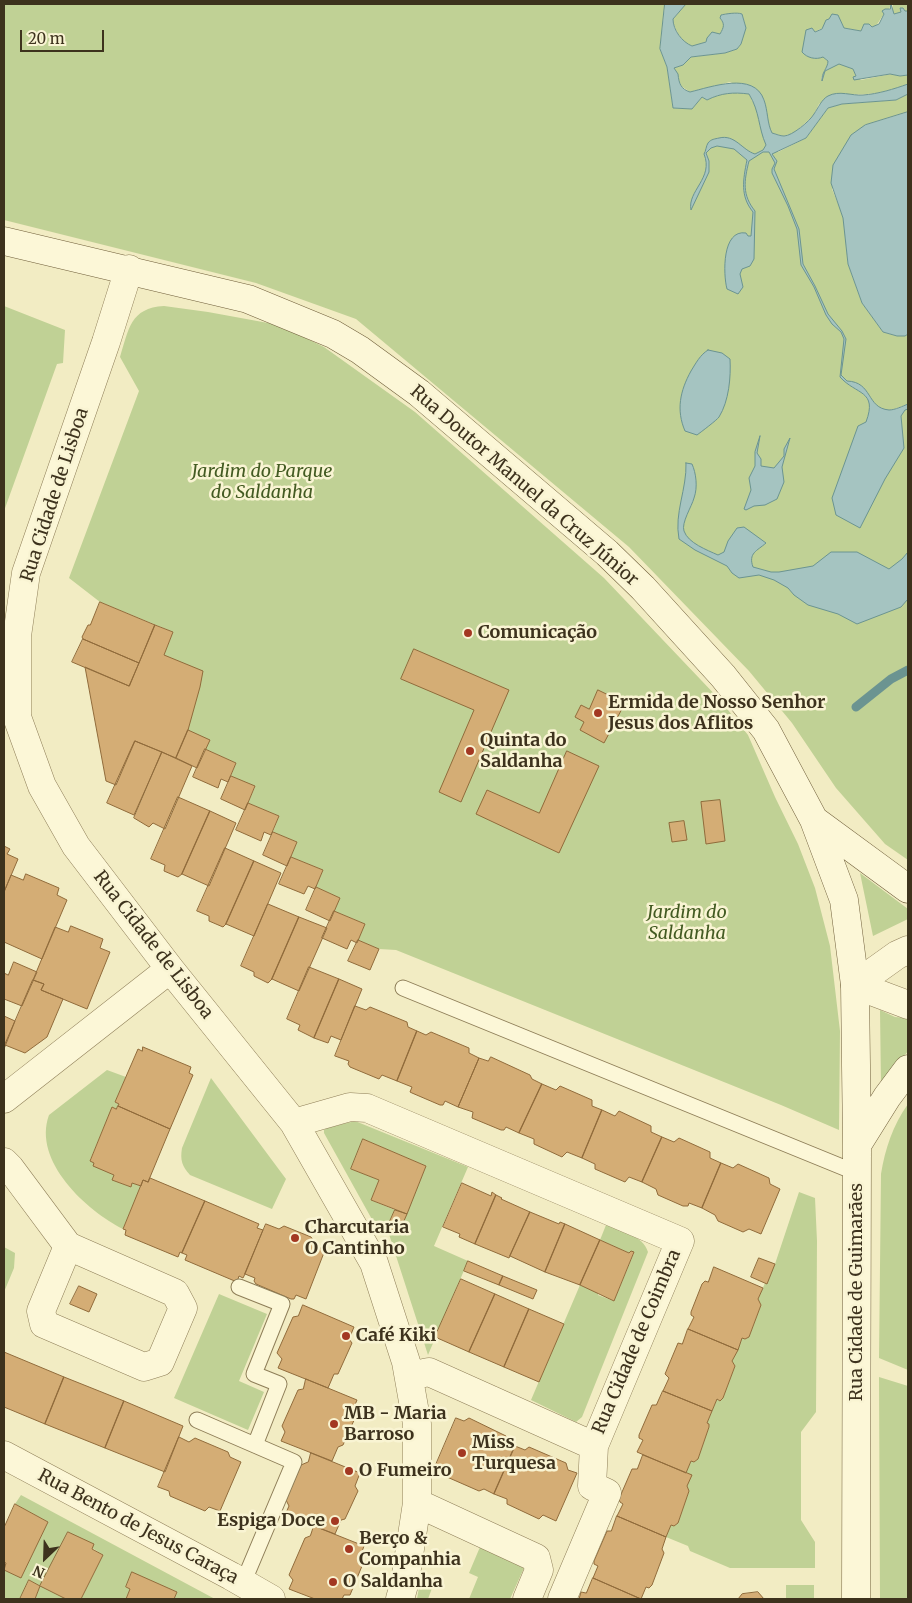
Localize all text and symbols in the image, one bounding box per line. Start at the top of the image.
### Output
scale bar [22,20,106,52]
text: 20 m [28,29,65,48]
street label: Rua Doutor Manuel da Cruz Júnior [406,381,642,591]
street label: Rua Cidade de Lisboa [17,405,93,585]
park label: Jardim do Parque do Saldanha [192,461,332,504]
place label: Comunicação [478,622,597,644]
marker: Comunicação [462,627,474,639]
place label: Ermida de Nosso Senhor Jesus dos Aflitos [608,692,825,734]
marker: Ermida de Nosso Senhor Jesus dos Aflitos [592,707,604,719]
place label: Quinta do Saldanha [480,730,567,772]
marker: Quinta do Saldanha [464,745,476,757]
street label: Rua Cidade de Lisboa [88,867,218,1023]
park label: Jardim do Saldanha [647,902,727,944]
street label: Rua Cidade de Guimarães [846,1183,868,1401]
place label: Charcutaria O Cantinho [305,1217,409,1260]
marker: Charcutaria O Cantinho [289,1232,301,1244]
street label: Rua Cidade de Coimbra [588,1246,686,1438]
place label: Café Kiki [356,1325,436,1347]
marker: Café Kiki [340,1330,352,1342]
place label: MB - Maria Barroso [344,1403,447,1446]
marker: MB - Maria Barroso [328,1418,340,1430]
place label: Miss Turquesa [472,1432,556,1475]
marker: Miss Turquesa [456,1447,468,1459]
place label: O Fumeiro [359,1460,451,1482]
street label: Rua Bento de Jesus Caraça [34,1465,242,1589]
marker: O Fumeiro [343,1465,355,1477]
place label: Espiga Doce [217,1510,325,1532]
marker: Espiga Doce [329,1515,341,1527]
place label: Berço & Companhia [359,1528,461,1570]
north arrow [20,1533,70,1583]
marker: Berço & Companhia [343,1543,355,1555]
text: N [30,1561,48,1582]
place label: O Saldanha [343,1571,443,1593]
marker: O Saldanha [327,1576,339,1588]

